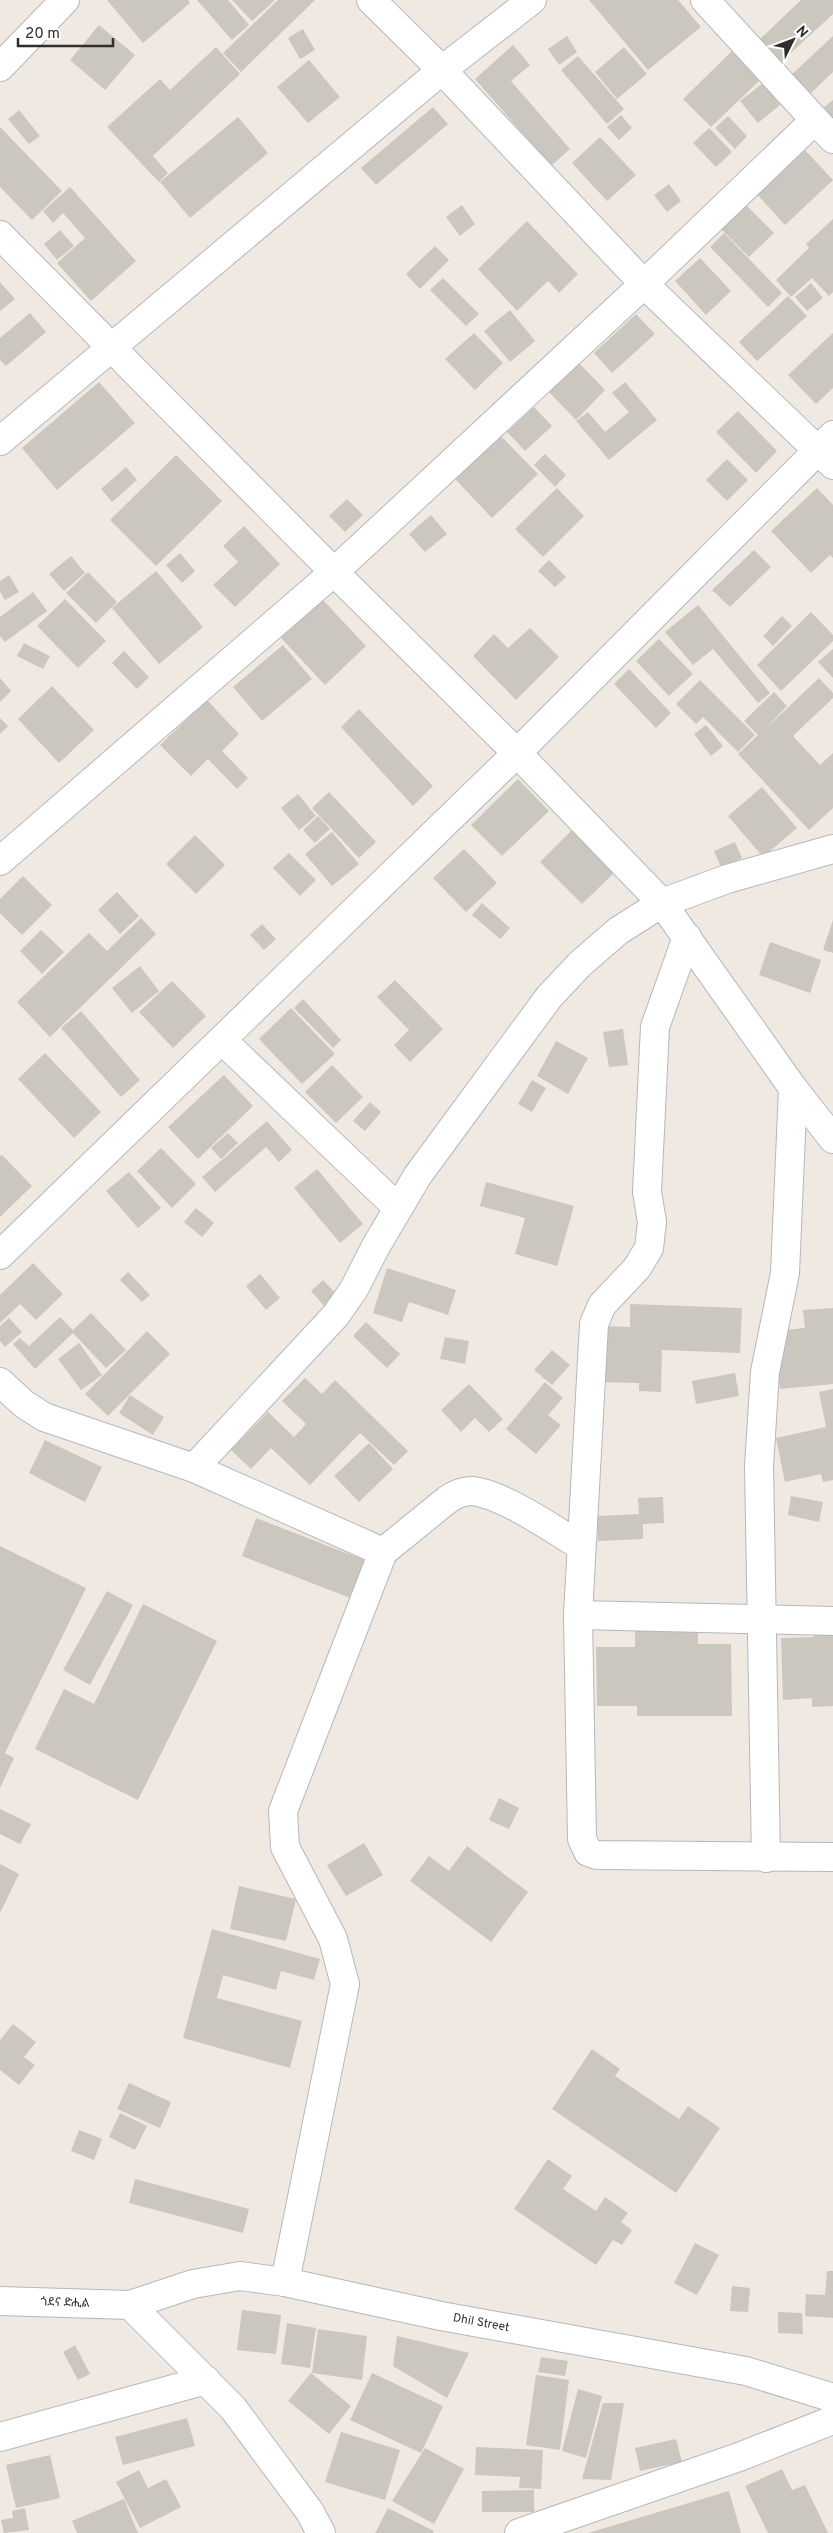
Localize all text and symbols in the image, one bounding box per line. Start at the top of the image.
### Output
scale bar [18,15,112,47]
north arrow [768,15,818,65]
text: N [792,23,811,42]
text: 20 m [25,25,60,44]
street label: ጎደና ድሒል [40,2294,90,2312]
street label: Dhil Street [452,2310,511,2336]

